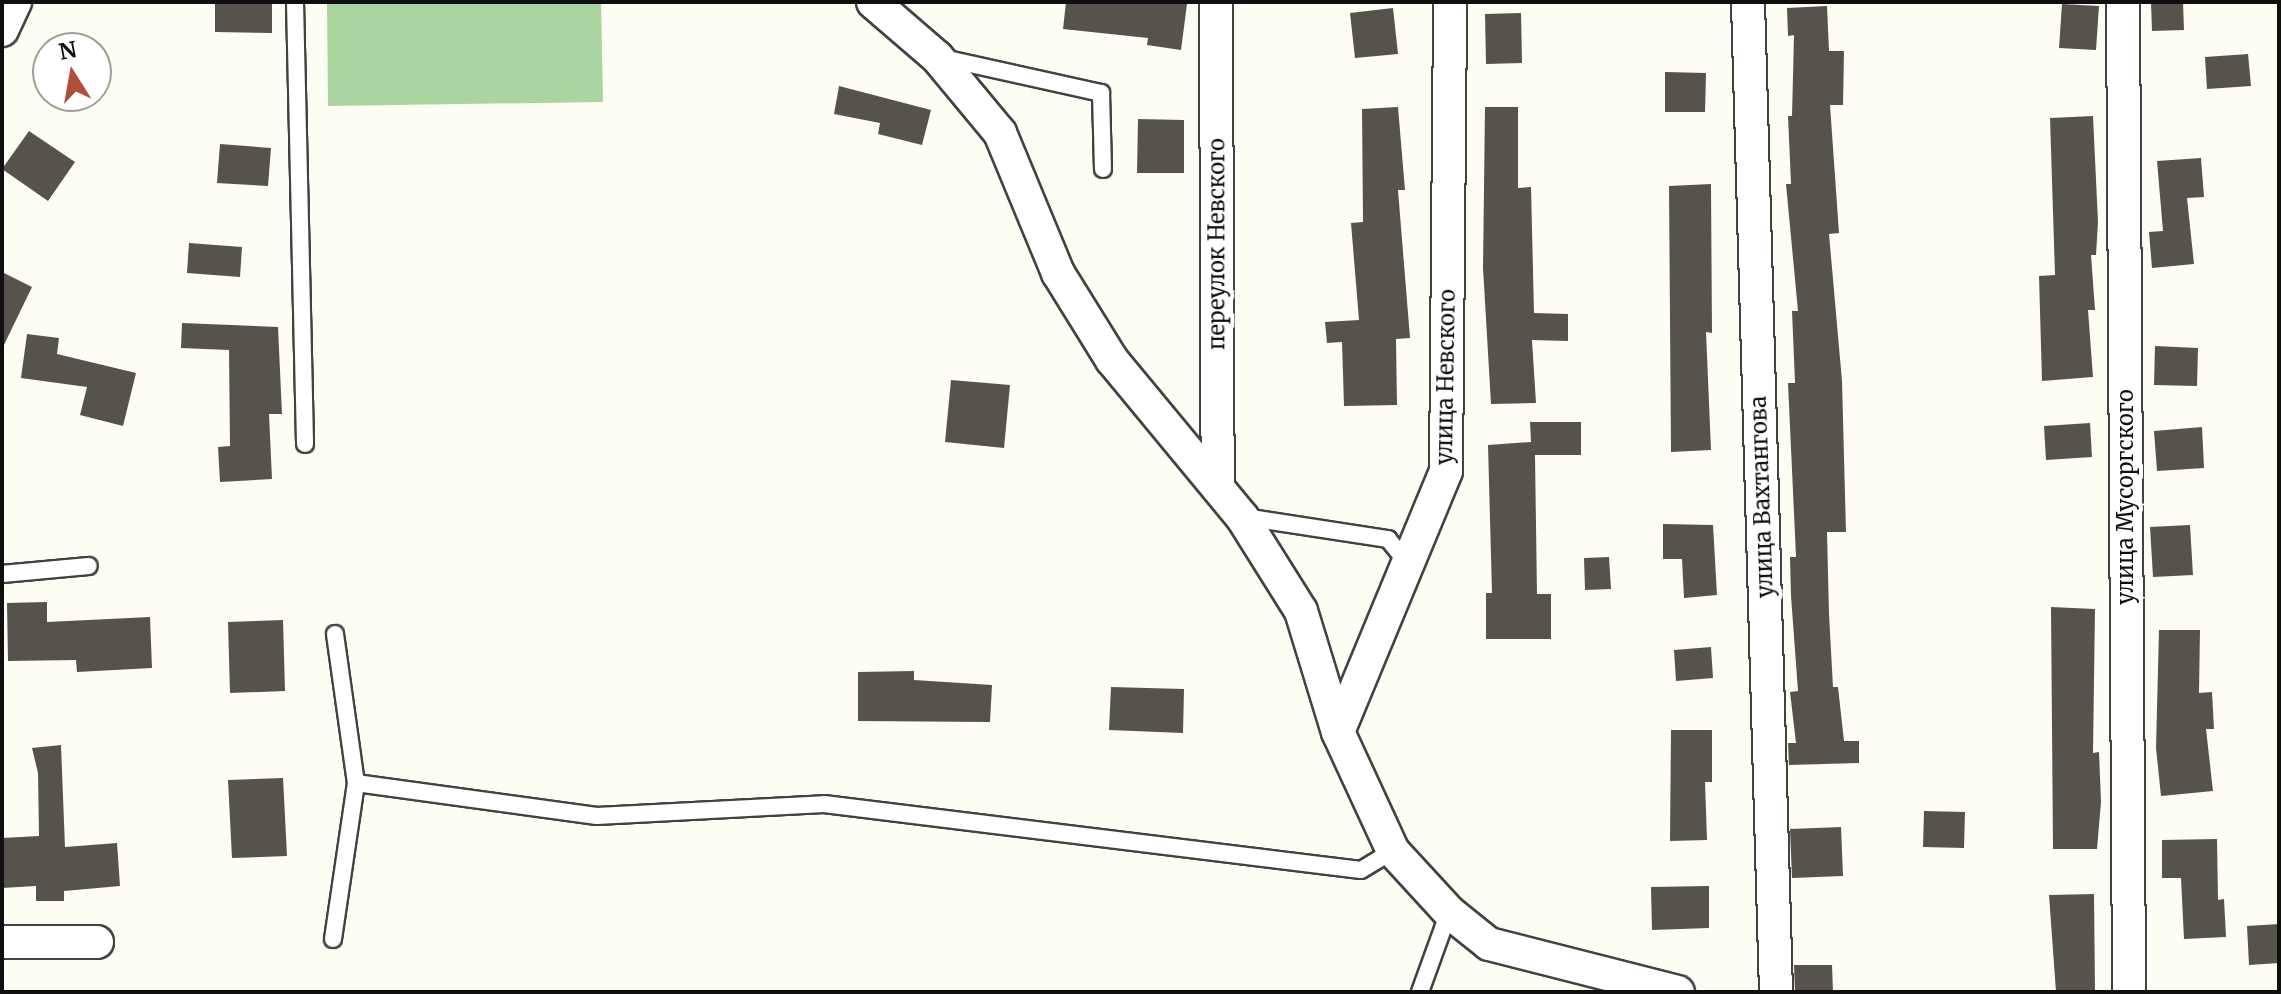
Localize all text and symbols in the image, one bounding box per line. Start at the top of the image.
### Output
north arrow [32,32,112,112]
text: N [57,35,79,66]
street label: переулок Невского [1204,138,1230,350]
street label: улица Невского [1431,289,1461,465]
street label: улица Мусоргского [2113,389,2139,605]
street label: улица Вахтангова [1745,396,1779,598]

